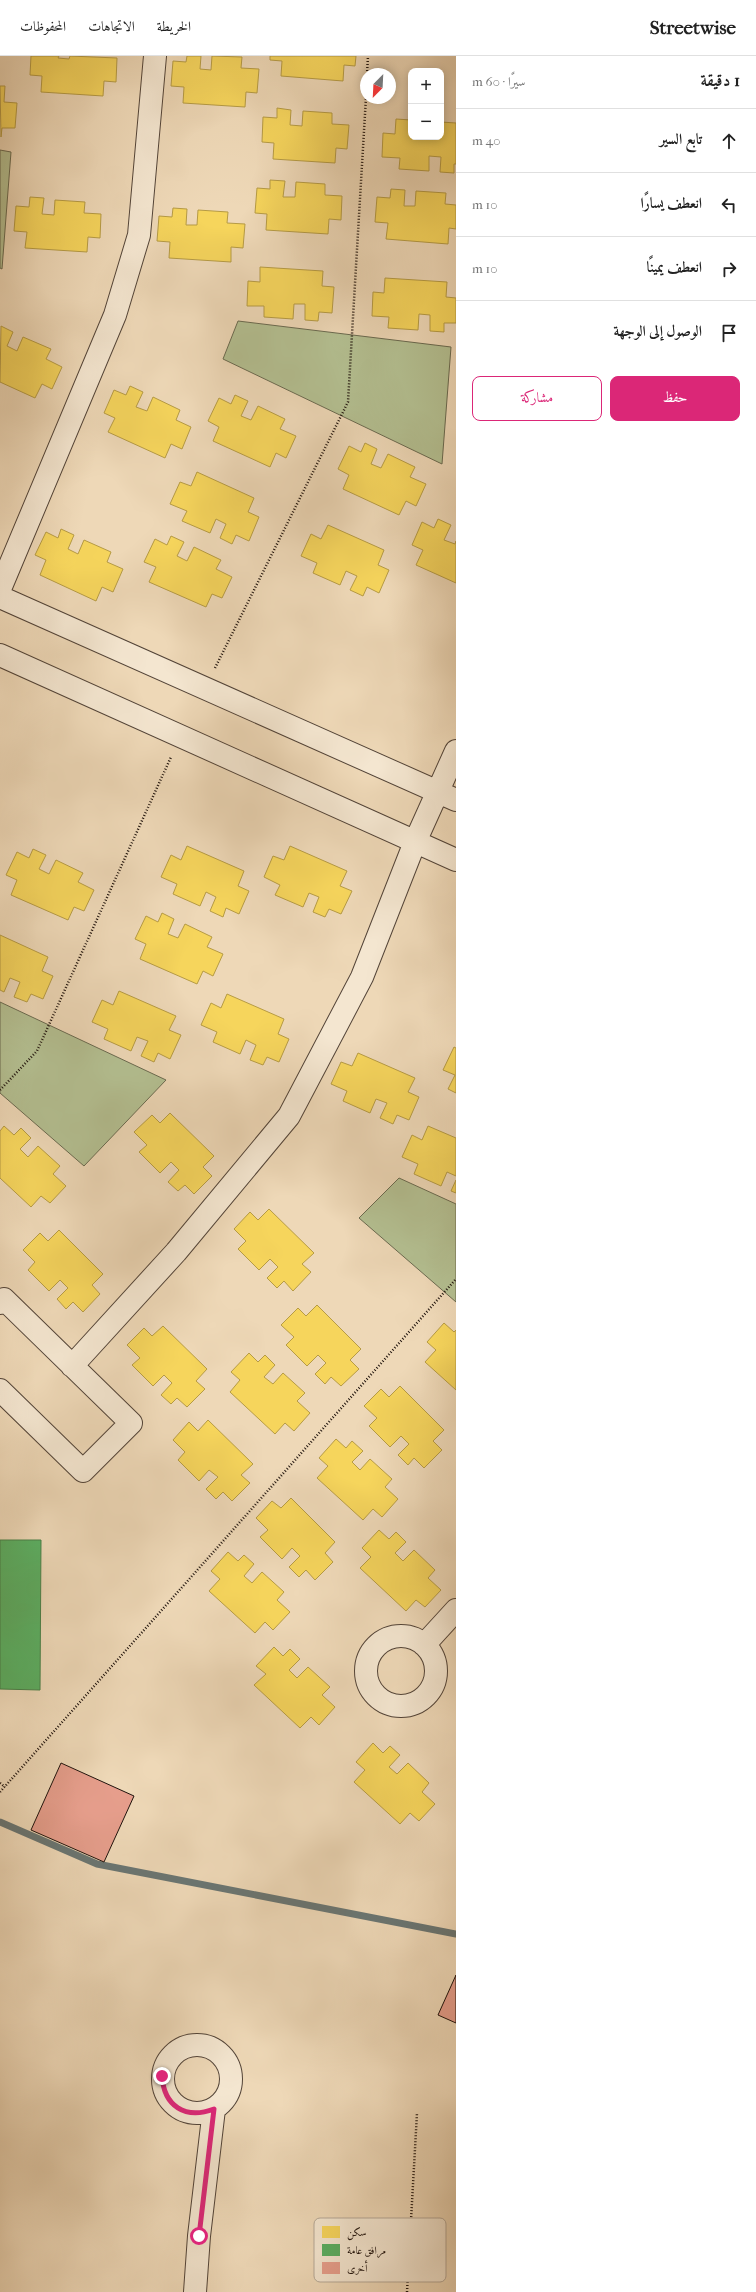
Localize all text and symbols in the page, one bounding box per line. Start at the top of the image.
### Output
text: Streetwise [650,17,736,39]
text: المحفوظات [20,18,66,35]
text: الاتجاهات [88,18,135,35]
text: الخريطة [157,18,191,35]
north arrow [360,68,396,104]
map controls [408,68,444,140]
button: + [408,68,444,104]
text: 1 دقيقة [701,70,740,90]
text: سيرًا · 60 m [472,74,525,89]
button: − [408,104,444,140]
text: تابع السير [660,130,702,148]
icon: ahead [718,130,740,152]
text: 40 m [472,133,500,148]
text: انعطف يسارًا [641,194,702,212]
icon: left [718,194,740,216]
text: 10 m [472,197,497,212]
text: انعطف يمينًا [647,258,702,276]
icon: right [718,258,740,280]
text: 10 m [472,261,497,276]
text: الوصول إلى الوجهة [613,322,702,340]
icon: arrive [718,322,740,344]
button: مشاركة [472,376,602,421]
button: حفظ [610,376,740,421]
route end [153,2067,171,2085]
legend [314,2218,446,2282]
text: سكن [347,2226,366,2241]
route start [190,2227,208,2245]
text: مرافق عامة [347,2244,386,2258]
text: أخرى [347,2260,368,2275]

